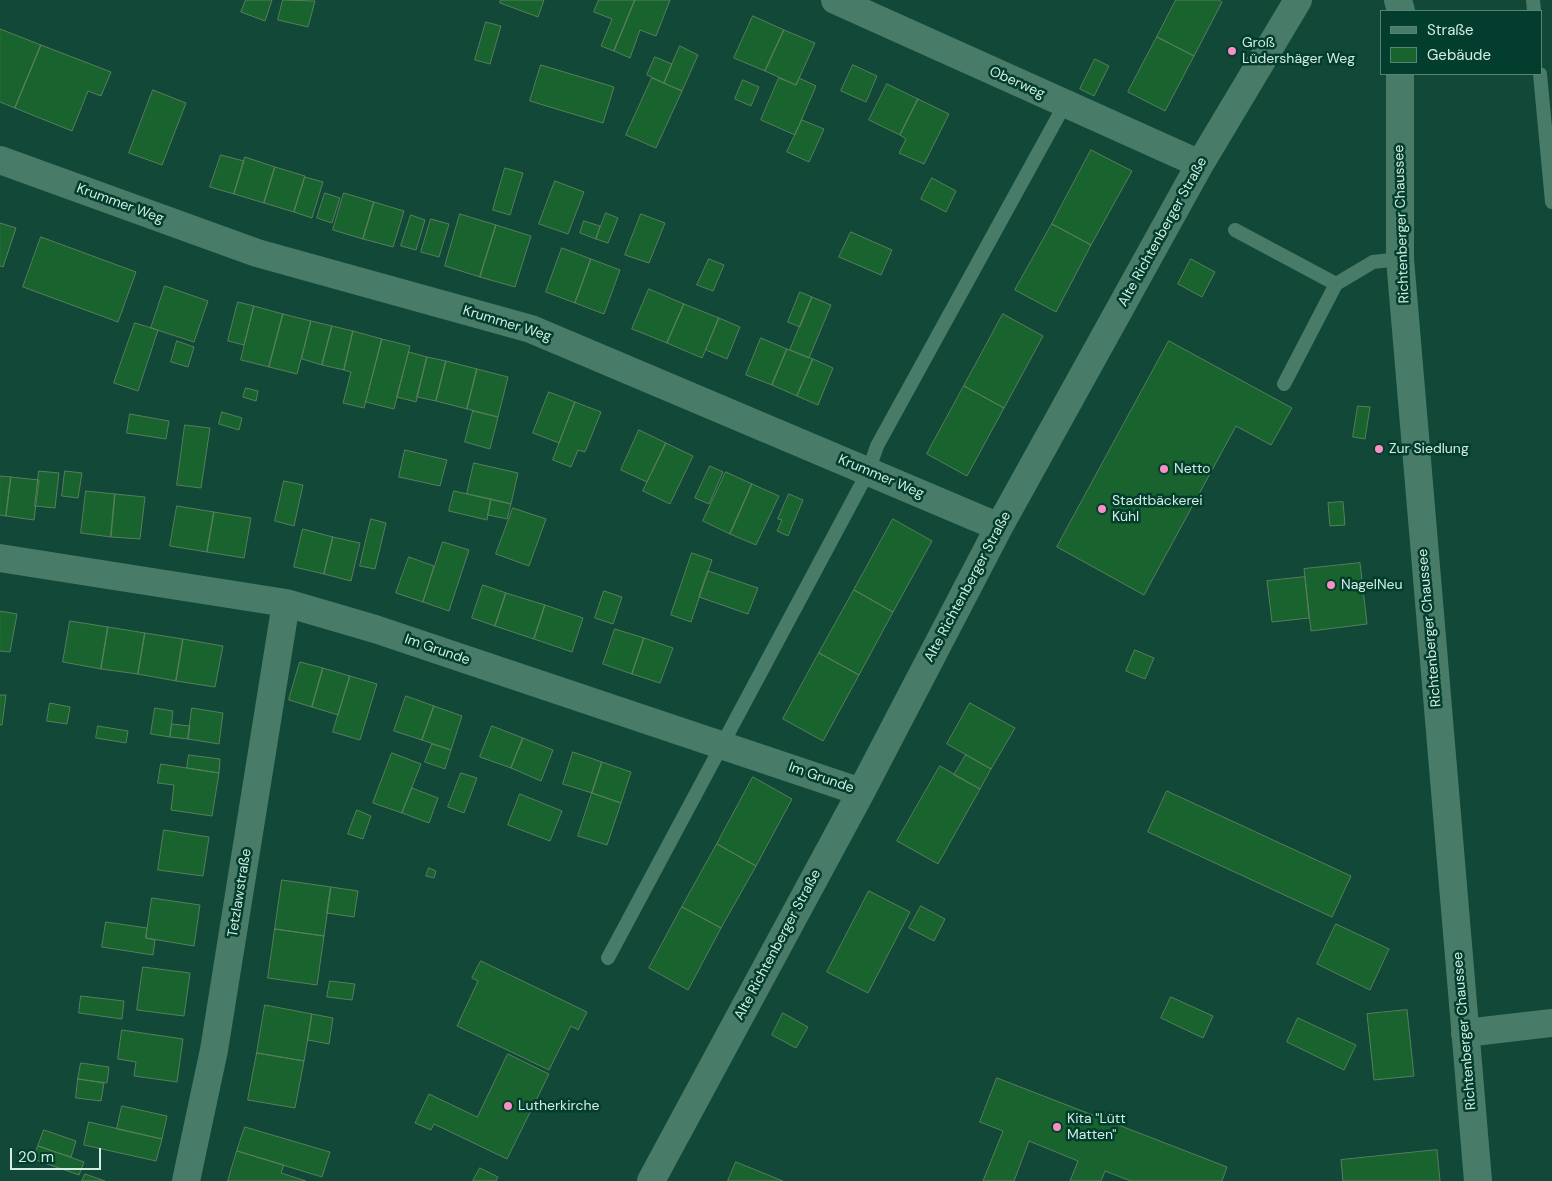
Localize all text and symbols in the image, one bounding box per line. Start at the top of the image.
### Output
legend [1380,10,1542,75]
text: Straße [1427,20,1474,40]
place label: Groß Lüdershäger Weg [1242,35,1355,68]
marker: Groß Lüdershäger Weg [1226,45,1238,57]
text: Gebäude [1427,45,1491,65]
street label: Oberweg [987,63,1047,103]
street label: Richtenberger Chaussee [1391,144,1413,304]
street label: Alte Richtenberger Straße [1115,154,1211,310]
street label: Krummer Weg [74,180,166,228]
street label: Krummer Weg [461,303,553,345]
place label: Zur Siedlung [1389,441,1469,457]
marker: Zur Siedlung [1373,443,1385,455]
street label: Krummer Weg [835,451,927,503]
place label: Netto [1174,461,1210,477]
marker: Netto [1158,463,1170,475]
place label: Stadtbäckerei Kühl [1112,493,1203,526]
marker: Stadtbäckerei Kühl [1096,503,1108,515]
street label: Alte Richtenberger Straße [921,509,1015,665]
street label: Richtenberger Chaussee [1415,548,1445,708]
place label: NagelNeu [1341,577,1403,593]
marker: NagelNeu [1325,579,1337,591]
street label: Im Grunde [402,631,472,669]
street label: Im Grunde [786,759,856,797]
street label: Tetzlawstraße [225,847,255,939]
street label: Alte Richtenberger Straße [731,867,825,1023]
street label: Richtenberger Chaussee [1450,951,1480,1111]
place label: Lutherkirche [518,1098,599,1114]
marker: Lutherkirche [502,1100,514,1112]
place label: Kita "Lütt Matten" [1067,1111,1126,1144]
marker: Kita "Lütt Matten" [1051,1121,1063,1133]
scale bar [12,1138,104,1170]
text: 20 m [18,1147,54,1167]

